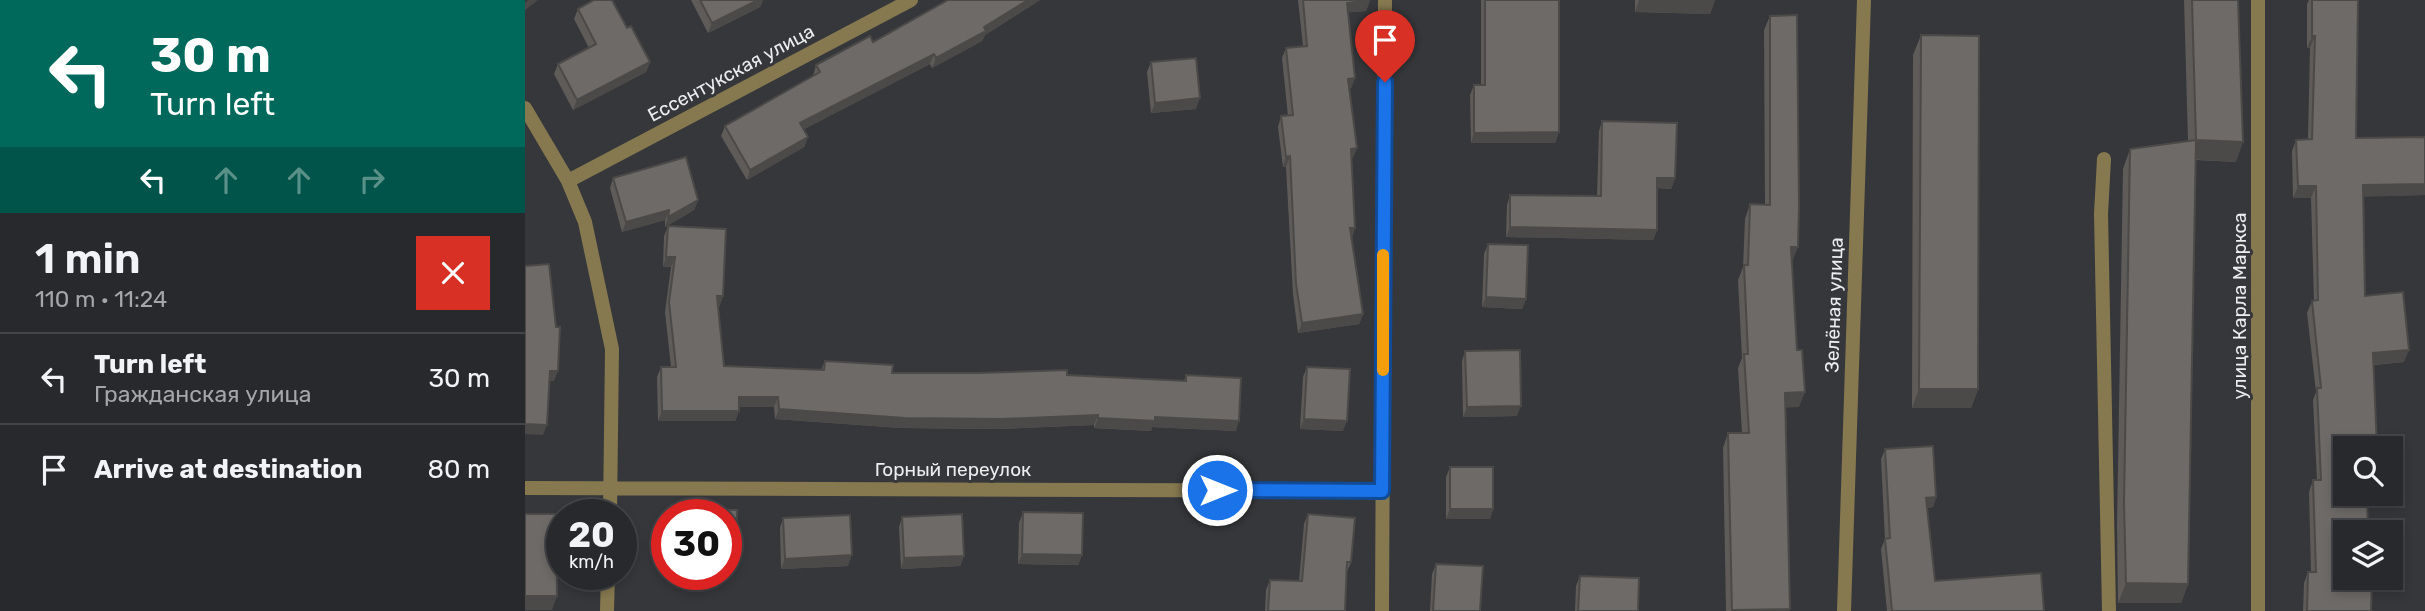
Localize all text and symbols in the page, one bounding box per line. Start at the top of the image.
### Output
pin [1355,10,1415,82]
street label: Ессентукская улица [644,19,818,127]
icon: arrive [1366,21,1404,59]
text: 30 m [150,26,271,84]
icon: left [35,28,126,119]
text: Turn left [150,85,275,123]
icon: left [134,161,172,199]
icon: ahead [207,161,245,199]
icon: ahead [280,161,318,199]
icon: right [353,161,391,199]
street label: улица Карла Маркса [2228,213,2251,399]
text: 1 min [35,234,141,284]
button: close [416,236,490,310]
street label: Зелёная улица [1820,237,1848,373]
text: 110 m · 11:24 [35,285,167,313]
text: Turn left [94,349,206,380]
icon: left [35,360,73,398]
text: 30 m [428,363,490,394]
text: Гражданская улица [94,380,311,408]
map controls [2333,436,2403,590]
button: search [2333,436,2403,506]
icon: arrive [35,451,73,489]
position arrow [1180,453,1254,527]
text: Arrive at destination [94,454,362,485]
text: 80 m [427,454,490,485]
street label: Горный переулок [875,458,1031,481]
speed limit sign: 30 [651,499,742,590]
text: 20 [568,514,615,556]
button: layers [2333,520,2403,590]
text: km/h [569,551,614,573]

